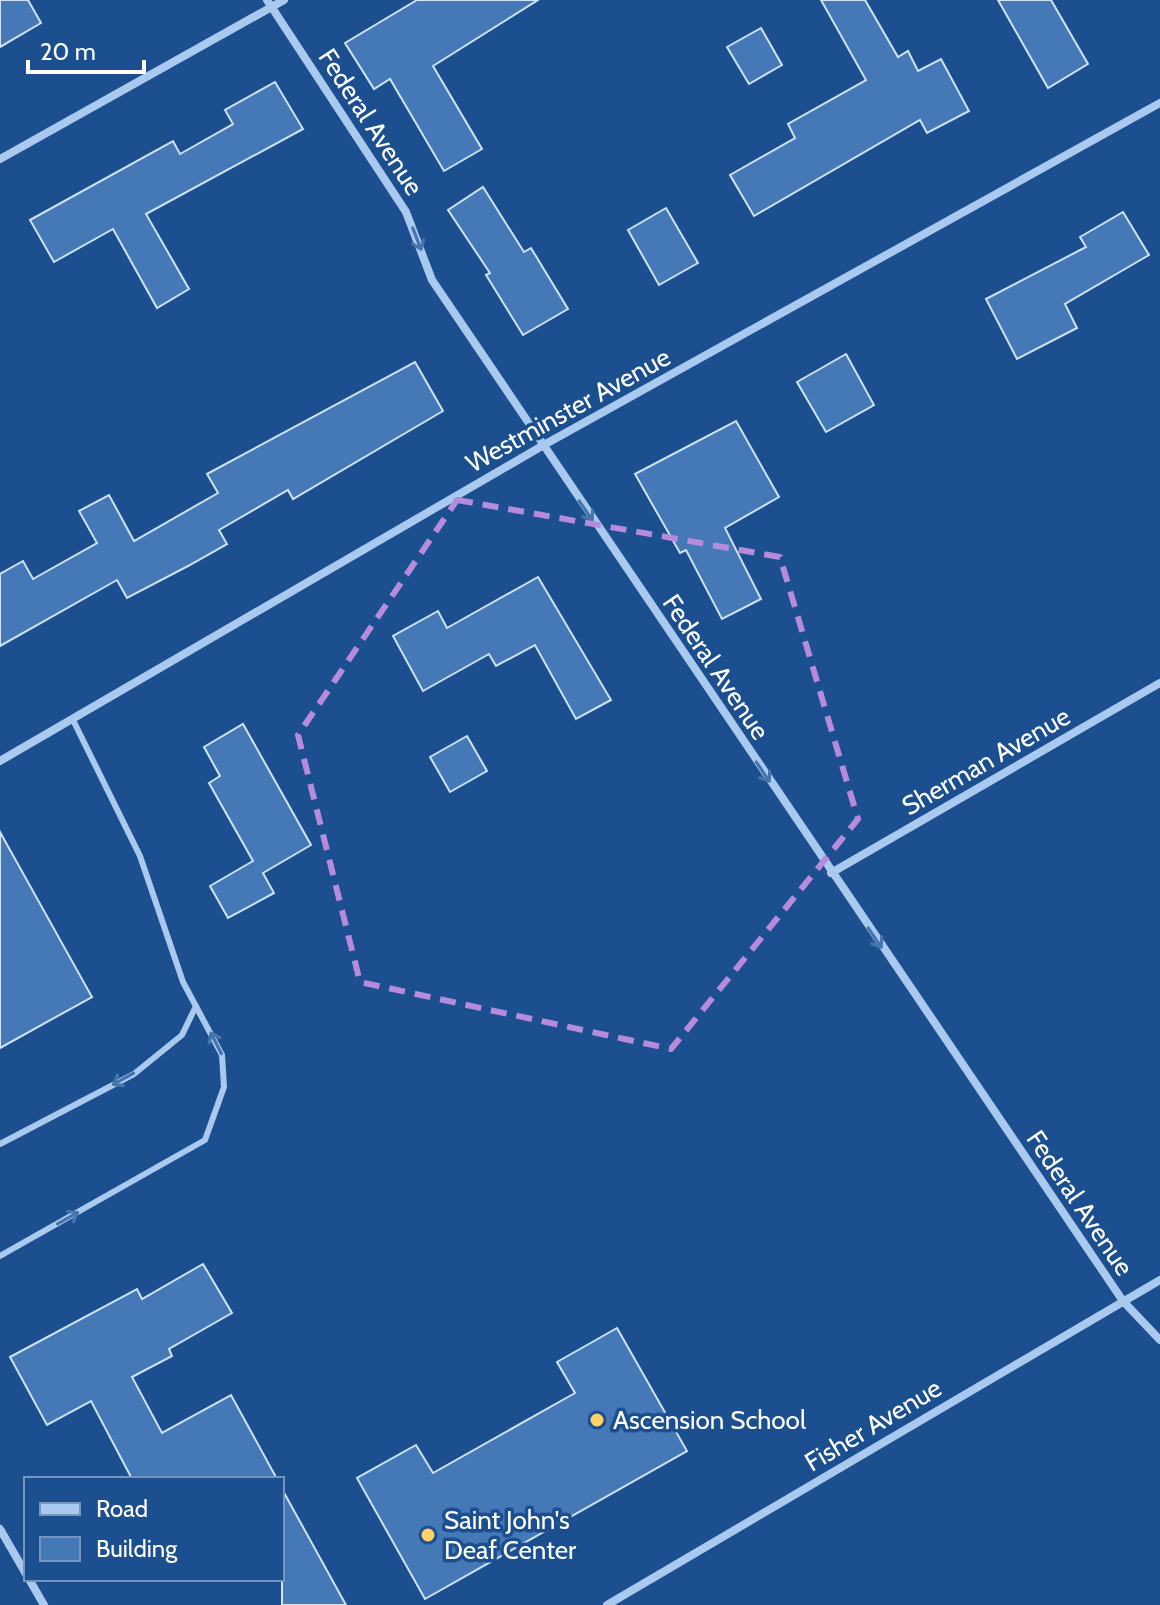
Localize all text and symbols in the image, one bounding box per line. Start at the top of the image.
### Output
scale bar [28,24,144,74]
text: 20 m [40,37,96,66]
street label: Federal Avenue [312,43,430,201]
one-way arrow [411,226,425,251]
street label: Westminster Avenue [460,341,676,479]
one-way arrow [578,499,594,521]
street label: Federal Avenue [656,588,776,746]
street label: Sherman Avenue [896,700,1076,822]
one-way arrow [755,761,771,783]
one-way arrow [867,926,883,948]
one-way arrow [207,1031,223,1055]
one-way arrow [112,1072,136,1087]
street label: Federal Avenue [1020,1124,1140,1282]
one-way arrow [56,1210,79,1226]
street label: Fisher Avenue [799,1372,947,1478]
place label: Ascension School [613,1404,806,1436]
marker: Ascension School [588,1411,606,1429]
legend [24,1477,284,1581]
text: Road [96,1494,148,1523]
place label: Saint John's Deaf Center [444,1504,577,1566]
marker: Saint John's Deaf Center [419,1526,437,1544]
text: Building [96,1534,178,1563]

